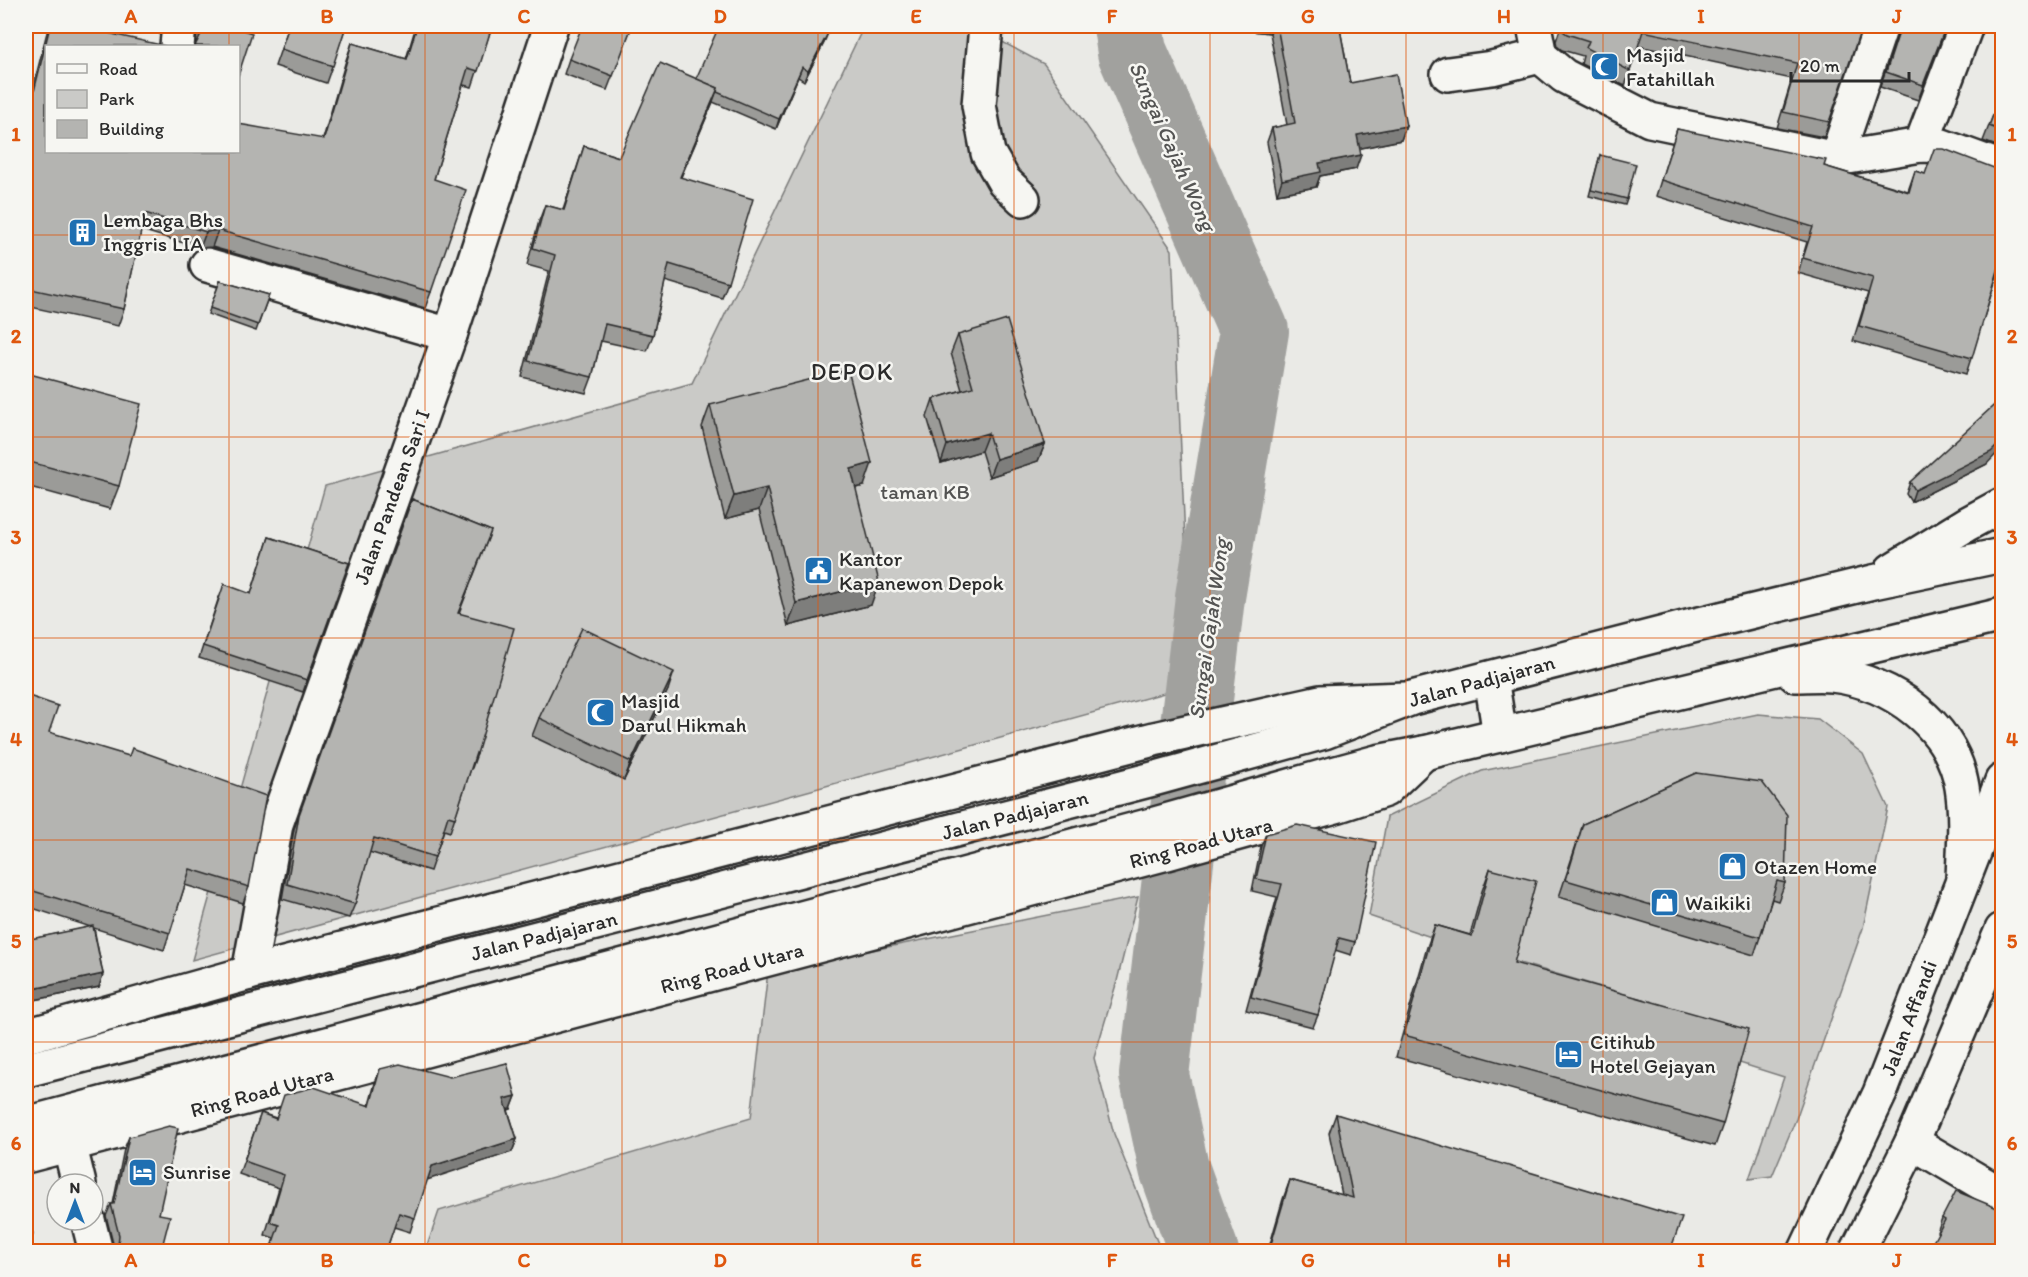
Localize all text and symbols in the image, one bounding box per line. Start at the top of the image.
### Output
text: A [124,4,138,28]
text: B [321,4,334,28]
text: C [518,4,531,28]
text: D [713,4,727,28]
text: E [910,4,922,28]
text: F [1107,4,1118,28]
text: G [1301,4,1315,28]
text: H [1497,4,1511,28]
text: I [1697,4,1705,28]
text: J [1891,4,1902,28]
place label: Masjid Fatahillah [1626,42,1715,91]
legend [45,45,240,153]
scale bar [1791,45,1910,83]
mosque icon: Masjid Fatahillah [1589,51,1621,83]
text: 20 m [1800,55,1840,77]
water label: Sungai Gajah Wong [1123,57,1223,237]
text: Road [99,58,138,80]
text: Park [99,88,134,110]
text: Building [99,118,165,140]
text: 1 [11,122,21,146]
text: 1 [2007,122,2017,146]
place label: Lembaga Bhs Inggris LIA [103,207,223,256]
building icon: Lembaga Bhs Inggris LIA [66,216,98,248]
text: 2 [11,324,22,348]
text: 2 [2007,324,2018,348]
district label: DEPOK [810,357,894,386]
street label: Jalan Pandean Sari I [348,406,435,588]
park label: taman KB [880,479,970,504]
text: 3 [11,525,22,549]
text: 3 [2007,525,2018,549]
water label: Sungai Gajah Wong [1182,534,1235,721]
place label: Kantor Kapanewon Depok [839,546,1004,595]
public building icon: Kantor Kapanewon Depok [802,555,834,587]
street label: Jalan Padjajaran [1406,649,1558,712]
place label: Masjid Darul Hikmah [621,688,747,737]
mosque icon: Masjid Darul Hikmah [584,697,616,729]
text: 4 [10,727,22,751]
text: 4 [2006,727,2018,751]
street label: Jalan Padjajaran [939,784,1091,845]
street label: Ring Road Utara [1127,811,1275,874]
shop icon: Otazen Home [1717,851,1749,883]
place label: Otazen Home [1754,854,1877,879]
shop icon: Waikiki [1648,887,1680,919]
place label: Waikiki [1685,890,1751,915]
street label: Jalan Padjajaran [468,905,620,966]
text: 5 [11,929,22,953]
text: 5 [2007,929,2018,953]
street label: Ring Road Utara [658,936,806,999]
street label: Jalan Affandi [1875,957,1942,1079]
place label: Citihub Hotel Gejayan [1590,1029,1716,1078]
hotel icon: Citihub Hotel Gejayan [1553,1038,1585,1070]
street label: Ring Road Utara [188,1060,336,1123]
text: 6 [11,1131,22,1155]
text: 6 [2007,1131,2018,1155]
hotel icon: Sunrise [126,1156,158,1188]
place label: Sunrise [163,1159,231,1184]
north arrow [45,1172,105,1232]
text: N [70,1178,80,1197]
text: A [124,1248,138,1272]
text: B [321,1248,334,1272]
text: C [518,1248,531,1272]
text: D [713,1248,727,1272]
text: E [910,1248,922,1272]
text: F [1107,1248,1118,1272]
text: G [1301,1248,1315,1272]
text: H [1497,1248,1511,1272]
text: I [1697,1248,1705,1272]
text: J [1891,1248,1902,1272]

